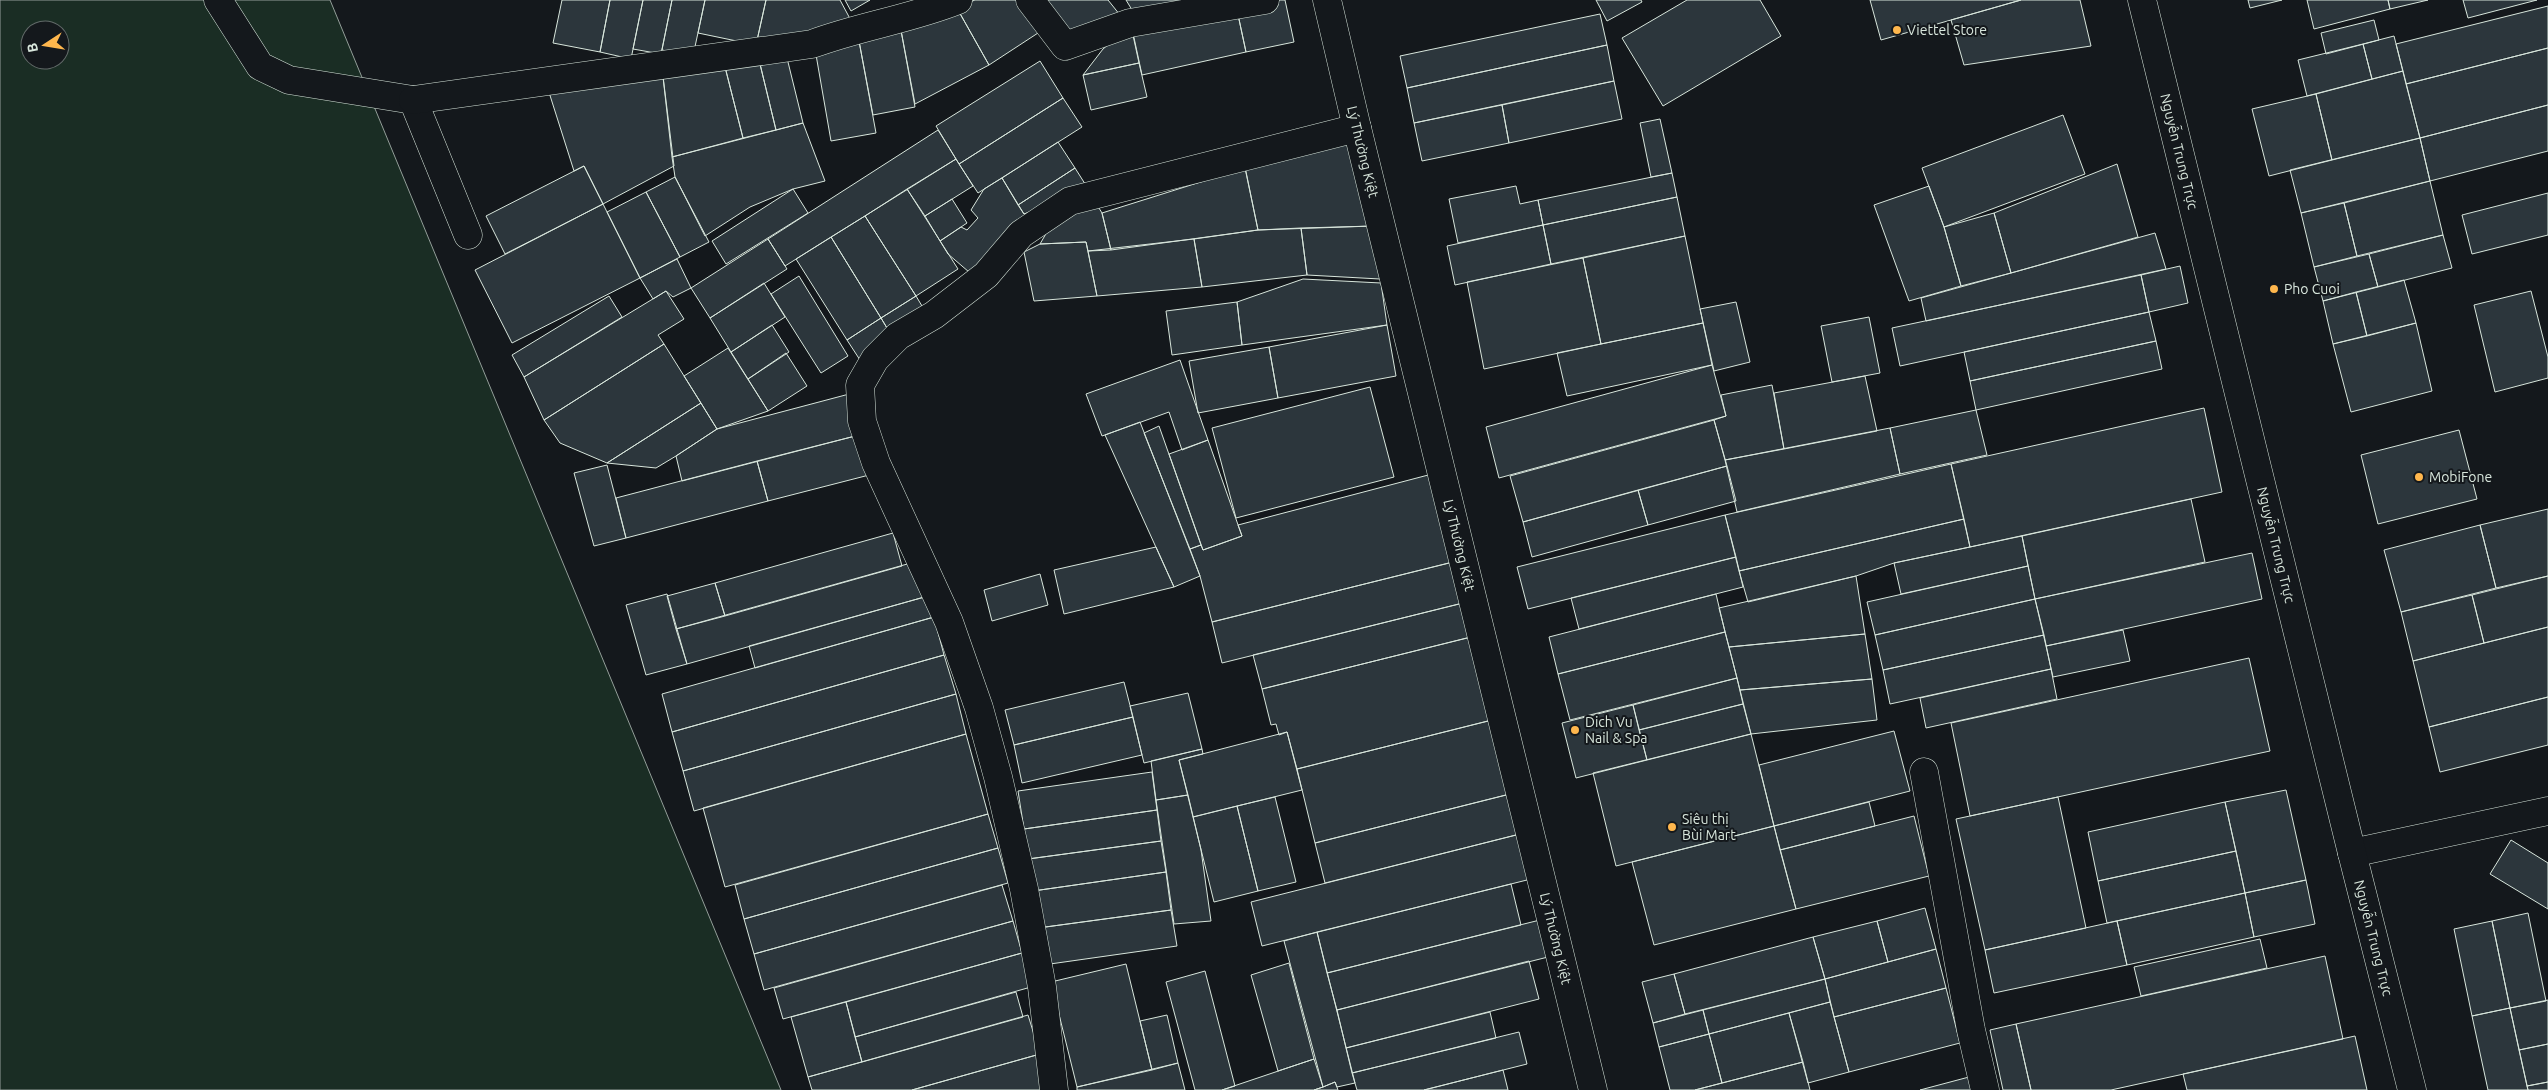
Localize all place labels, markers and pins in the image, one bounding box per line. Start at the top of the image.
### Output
place label: Viettel Store [1907,22,1987,38]
marker: Viettel Store [1891,24,1903,36]
place label: Pho Cuoi [2284,281,2340,297]
marker: Pho Cuoi [2268,283,2280,295]
place label: MobiFone [2429,469,2492,485]
marker: MobiFone [2413,471,2425,483]
place label: Dich Vu Nail & Spa [1585,714,1648,746]
marker: Dich Vu Nail & Spa [1569,724,1581,736]
place label: Siêu thị Bùi Mart [1682,811,1736,843]
marker: Siêu thị Bùi Mart [1666,821,1678,833]

